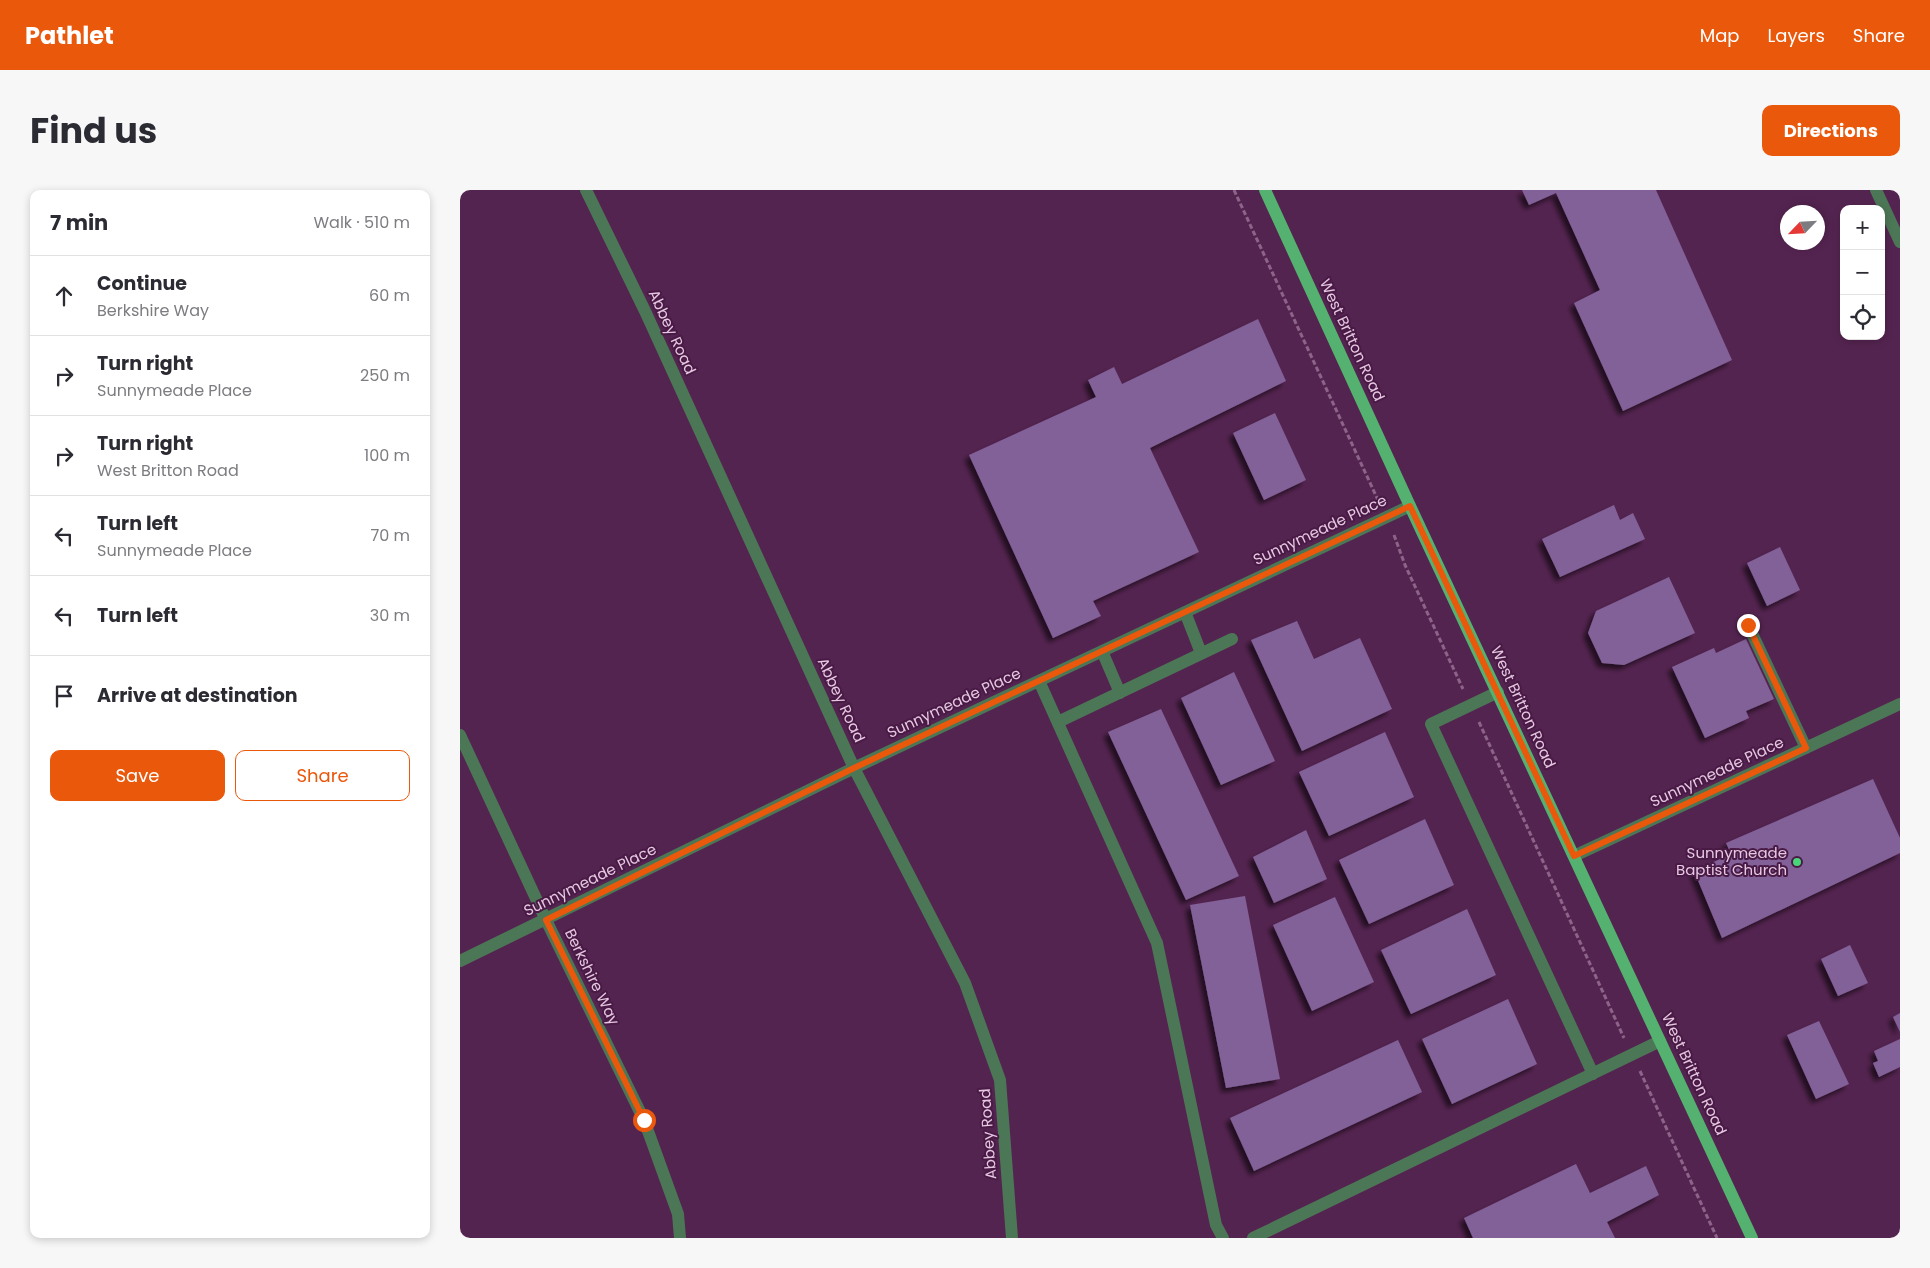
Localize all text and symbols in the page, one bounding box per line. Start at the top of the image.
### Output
text: Pathlet [25,19,114,52]
text: Map [1700,23,1740,48]
text: Layers [1768,23,1825,48]
text: Share [1853,23,1905,48]
button: Directions [1762,105,1900,156]
text: Find us [30,106,157,155]
north arrow [1780,205,1825,250]
map controls [1840,205,1885,340]
button: + [1840,205,1885,250]
text: 7 min [50,208,108,237]
text: Walk · 510 m [313,211,410,234]
button: − [1840,250,1885,295]
text: Continue [97,270,187,297]
street label: West Britton Road [1315,275,1390,404]
icon: ahead [50,282,78,310]
text: 60 m [369,284,410,307]
street label: Abbey Road [644,286,701,378]
button: locate [1840,295,1885,340]
text: Berkshire Way [97,299,209,322]
text: Turn right [97,350,193,377]
icon: right [50,362,78,390]
text: 250 m [360,364,410,387]
text: Sunnymeade Place [97,379,252,402]
text: Turn right [97,430,193,457]
icon: right [50,442,78,470]
text: 100 m [364,444,410,467]
text: West Britton Road [97,459,239,482]
street label: Sunnymeade Place [1250,489,1390,570]
text: Turn left [97,510,178,537]
icon: left [50,522,78,550]
text: 70 m [370,524,410,547]
text: Sunnymeade Place [97,539,252,562]
icon: left [50,602,78,630]
text: Turn left [97,602,178,629]
text: 30 m [370,604,410,627]
route end [1737,614,1760,637]
street label: West Britton Road [1486,642,1561,771]
street label: Abbey Road [813,654,870,746]
street label: Sunnymeade Place [884,662,1024,743]
icon: arrive [50,682,78,710]
text: Arrive at destination [97,682,298,709]
street label: Sunnymeade Place [1647,731,1787,812]
button: Save [50,750,225,801]
button: Share [235,750,410,801]
street label: Sunnymeade Place [520,838,660,921]
place label: Sunnymeade Baptist Church [1676,842,1787,880]
marker: Sunnymeade Baptist Church [1791,856,1803,868]
street label: Berkshire Way [560,925,625,1029]
street label: West Britton Road [1657,1009,1732,1138]
street label: Abbey Road [974,1088,1001,1180]
route start [633,1109,656,1132]

